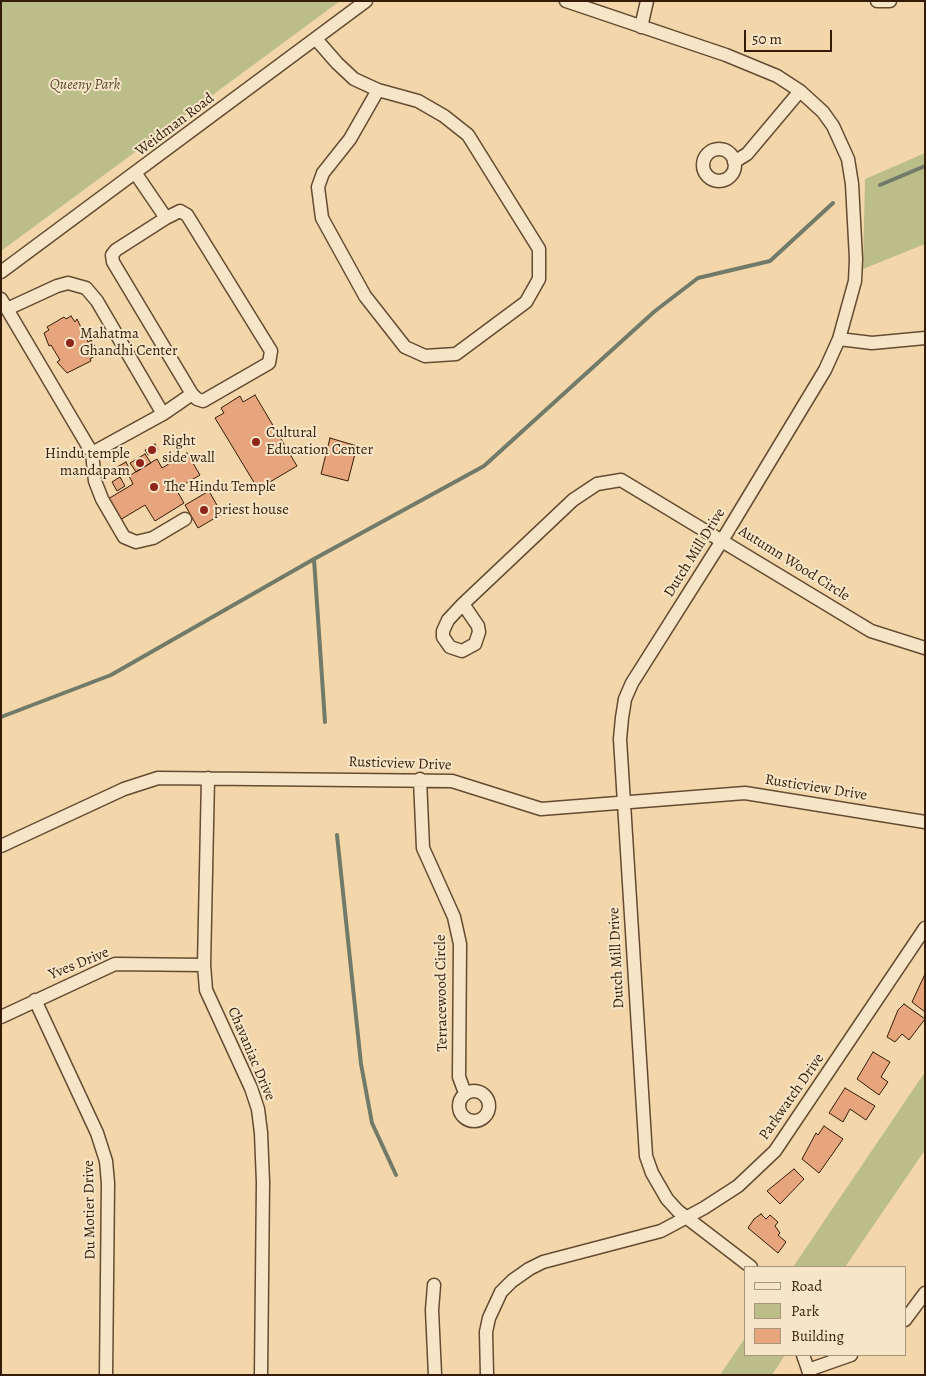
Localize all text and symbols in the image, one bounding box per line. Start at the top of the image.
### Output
scale bar [746,20,834,52]
text: 50 m [752,29,782,49]
park label: Queeny Park [50,76,120,94]
street label: Weidman Road [132,90,218,160]
place label: Mahatma Ghandhi Center [80,325,178,360]
marker: Mahatma Ghandhi Center [64,337,76,349]
place label: Cultural Education Center [266,424,373,459]
place label: Right side wall [162,432,215,467]
marker: Cultural Education Center [250,436,262,448]
marker: Right side wall [146,444,158,456]
place label: Hindu temple mandapam [45,445,130,480]
marker: Hindu temple mandapam [134,457,146,469]
place label: The Hindu Temple [164,478,276,496]
marker: The Hindu Temple [148,481,160,493]
place label: priest house [214,501,289,519]
marker: priest house [198,504,210,516]
street label: Dutch Mill Drive [660,505,730,601]
street label: Autumn Wood Circle [735,523,853,605]
street label: Rusticview Drive [348,753,452,775]
street label: Rusticview Drive [764,771,868,805]
street label: Dutch Mill Drive [605,907,629,1009]
street label: Terracewood Circle [432,934,452,1052]
street label: Yves Drive [46,944,112,984]
street label: Chavaniac Drive [223,1004,279,1104]
street label: Parkwatch Drive [756,1050,828,1144]
street label: Du Motier Drive [80,1160,100,1260]
legend [744,1266,906,1356]
text: Road [791,1276,822,1296]
text: Park [791,1301,819,1321]
text: Building [791,1326,844,1346]

